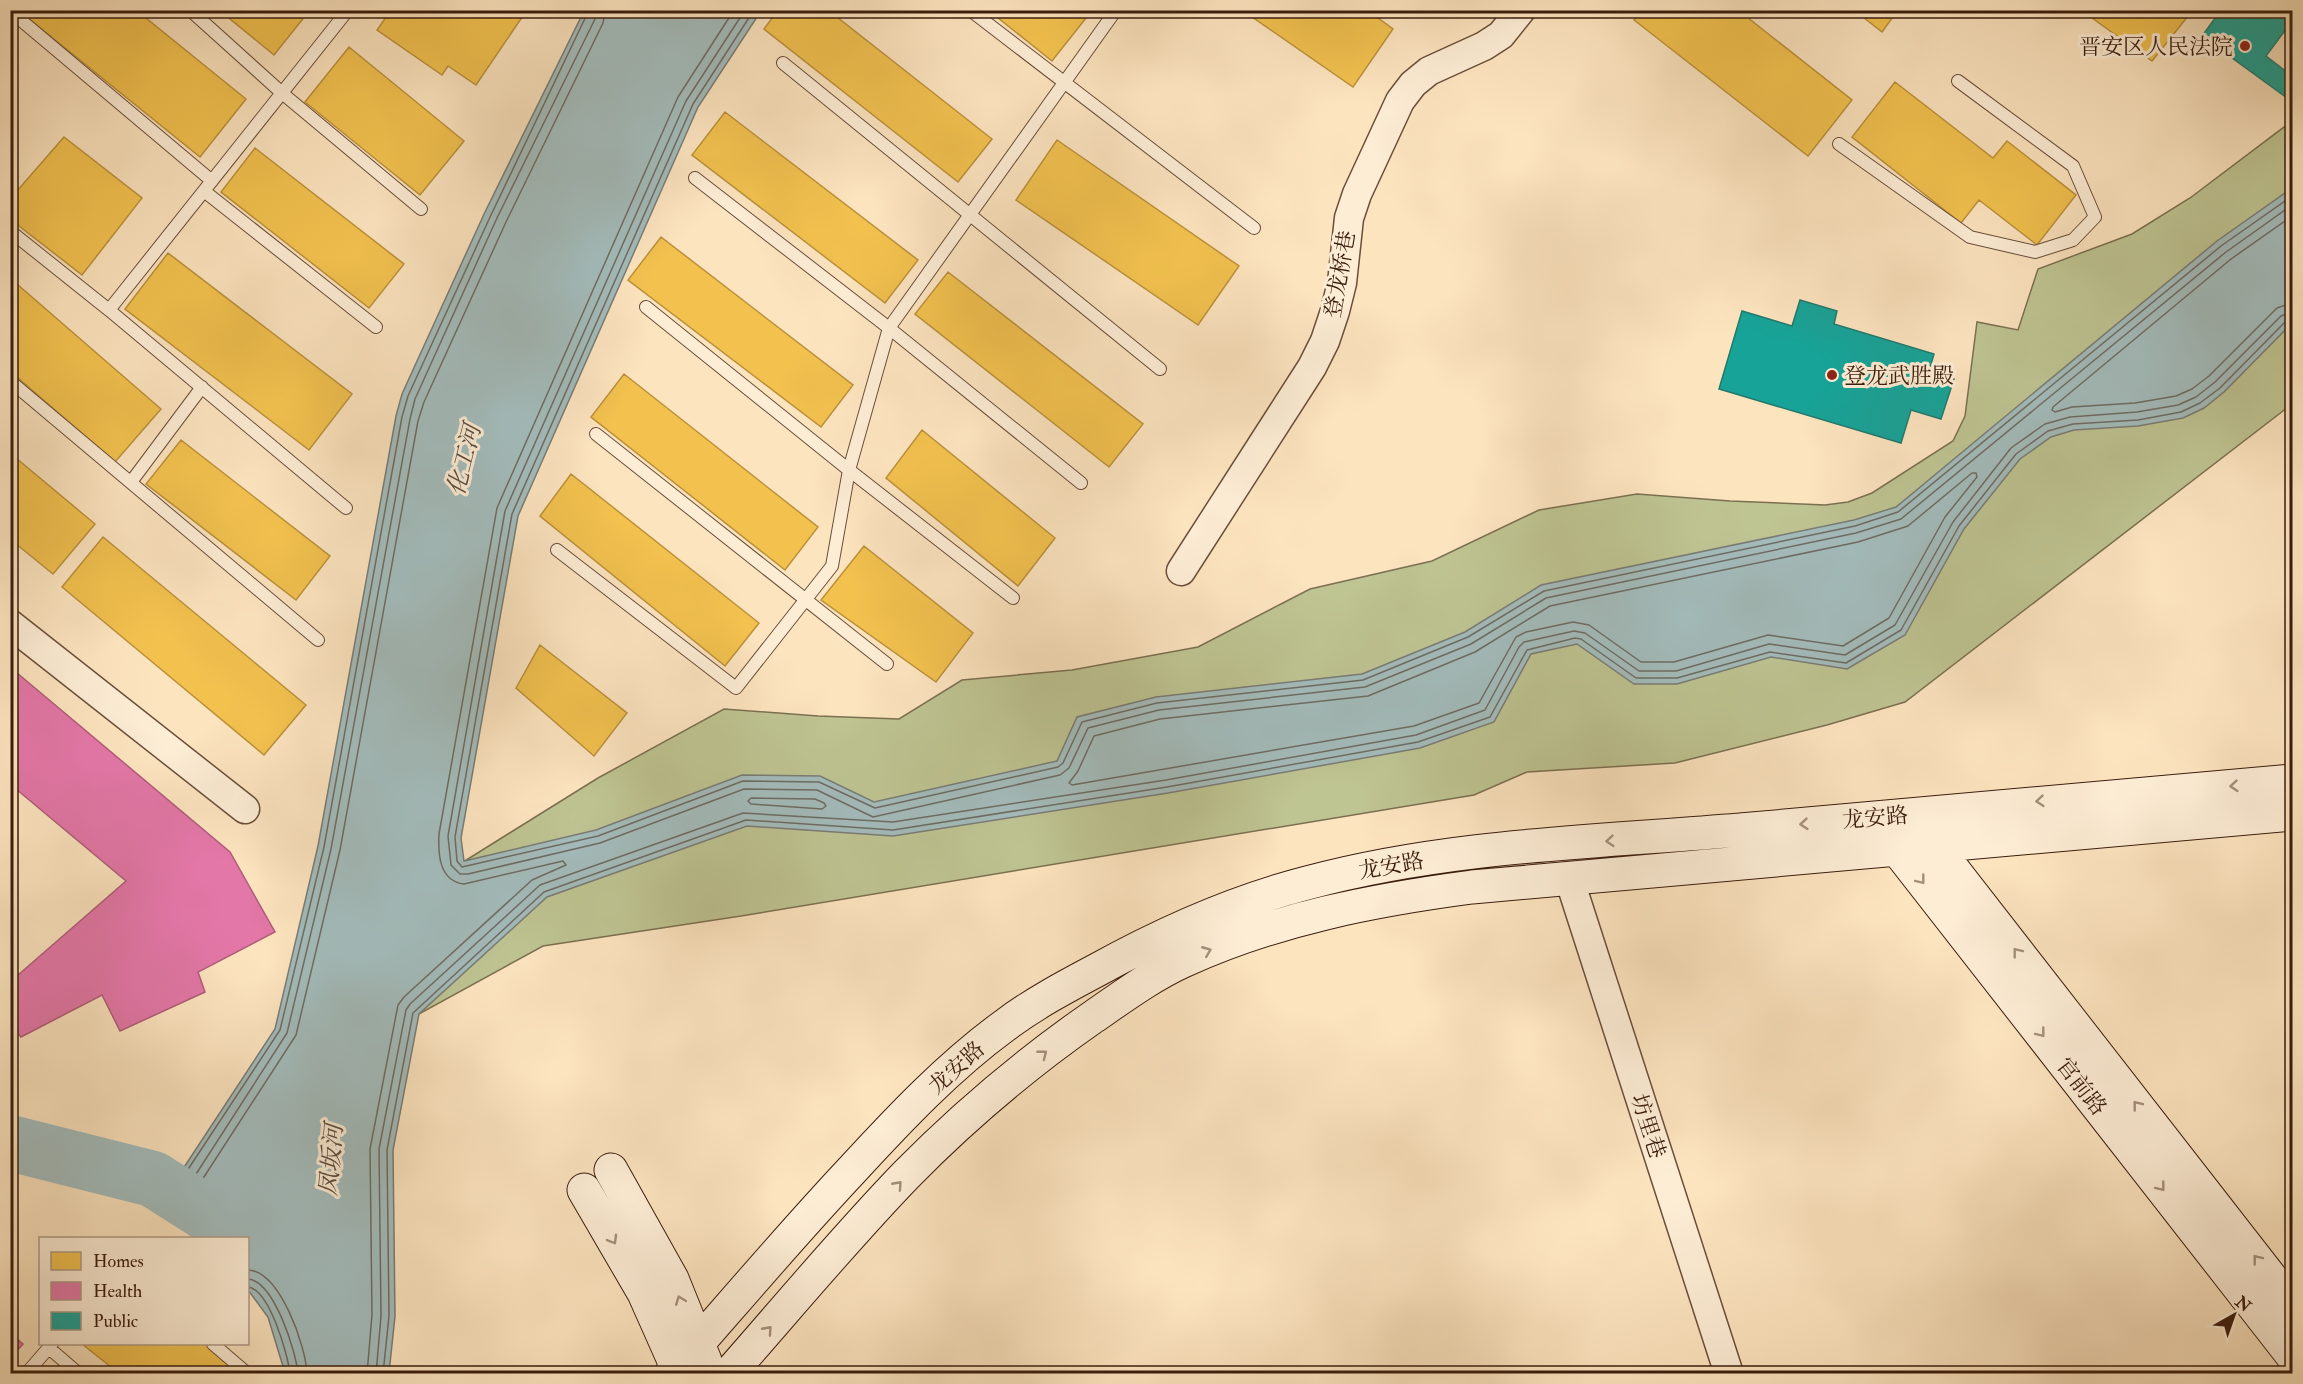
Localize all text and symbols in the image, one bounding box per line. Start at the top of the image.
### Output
place label: 晋安区人民法院 [2079,33,2233,61]
marker: 晋安区人民法院 [2238,39,2252,53]
street label: 登龙桥巷 [1319,228,1361,320]
place label: 登龙武胜殿 [1844,362,1954,390]
marker: 登龙武胜殿 [1825,368,1839,382]
water label: 化工河 [441,418,489,499]
one-way arrow [2230,779,2239,792]
one-way arrow [2035,795,2044,808]
street label: 龙安路 [1841,801,1909,835]
one-way arrow [1799,817,1808,830]
one-way arrow [1605,834,1614,847]
street label: 龙安路 [1356,846,1426,886]
one-way arrow [1913,873,1924,884]
one-way arrow [1201,946,1212,958]
one-way arrow [2013,947,2024,958]
one-way arrow [2033,1027,2044,1038]
street label: 龙安路 [923,1035,991,1100]
one-way arrow [1036,1051,1047,1062]
street label: 官前路 [2050,1052,2113,1121]
street label: 坊里巷 [1625,1091,1672,1162]
one-way arrow [2133,1101,2144,1112]
water label: 凤坂河 [313,1119,350,1197]
one-way arrow [2154,1180,2165,1191]
one-way arrow [891,1181,902,1191]
one-way arrow [606,1234,617,1244]
legend [39,1237,249,1345]
text: Homes [93,1250,144,1273]
one-way arrow [2253,1255,2264,1266]
text: Health [93,1280,143,1303]
north arrow [2204,1285,2264,1345]
text: N [2230,1291,2255,1317]
one-way arrow [675,1295,687,1306]
text: Public [93,1310,138,1333]
one-way arrow [761,1326,772,1337]

